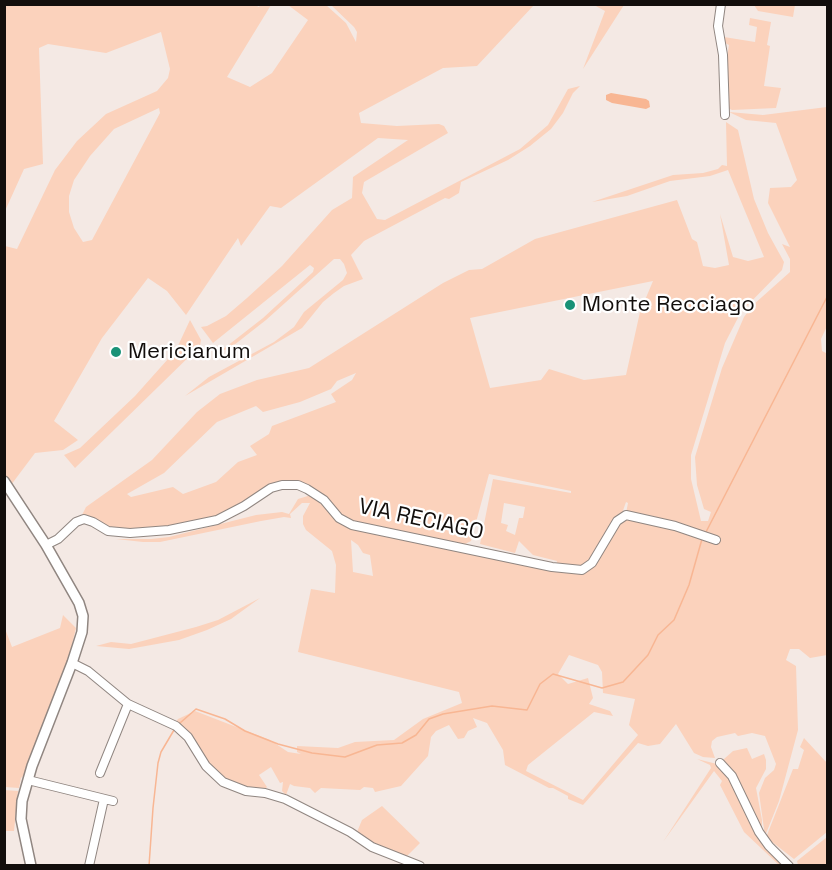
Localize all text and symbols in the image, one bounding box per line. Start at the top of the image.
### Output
place label: Monte Recciago [582,292,755,318]
marker: Monte Recciago [563,298,577,312]
place label: Mericianum [128,339,251,365]
marker: Mericianum [109,345,123,359]
street label: VIA RECIAGO [356,494,486,546]

